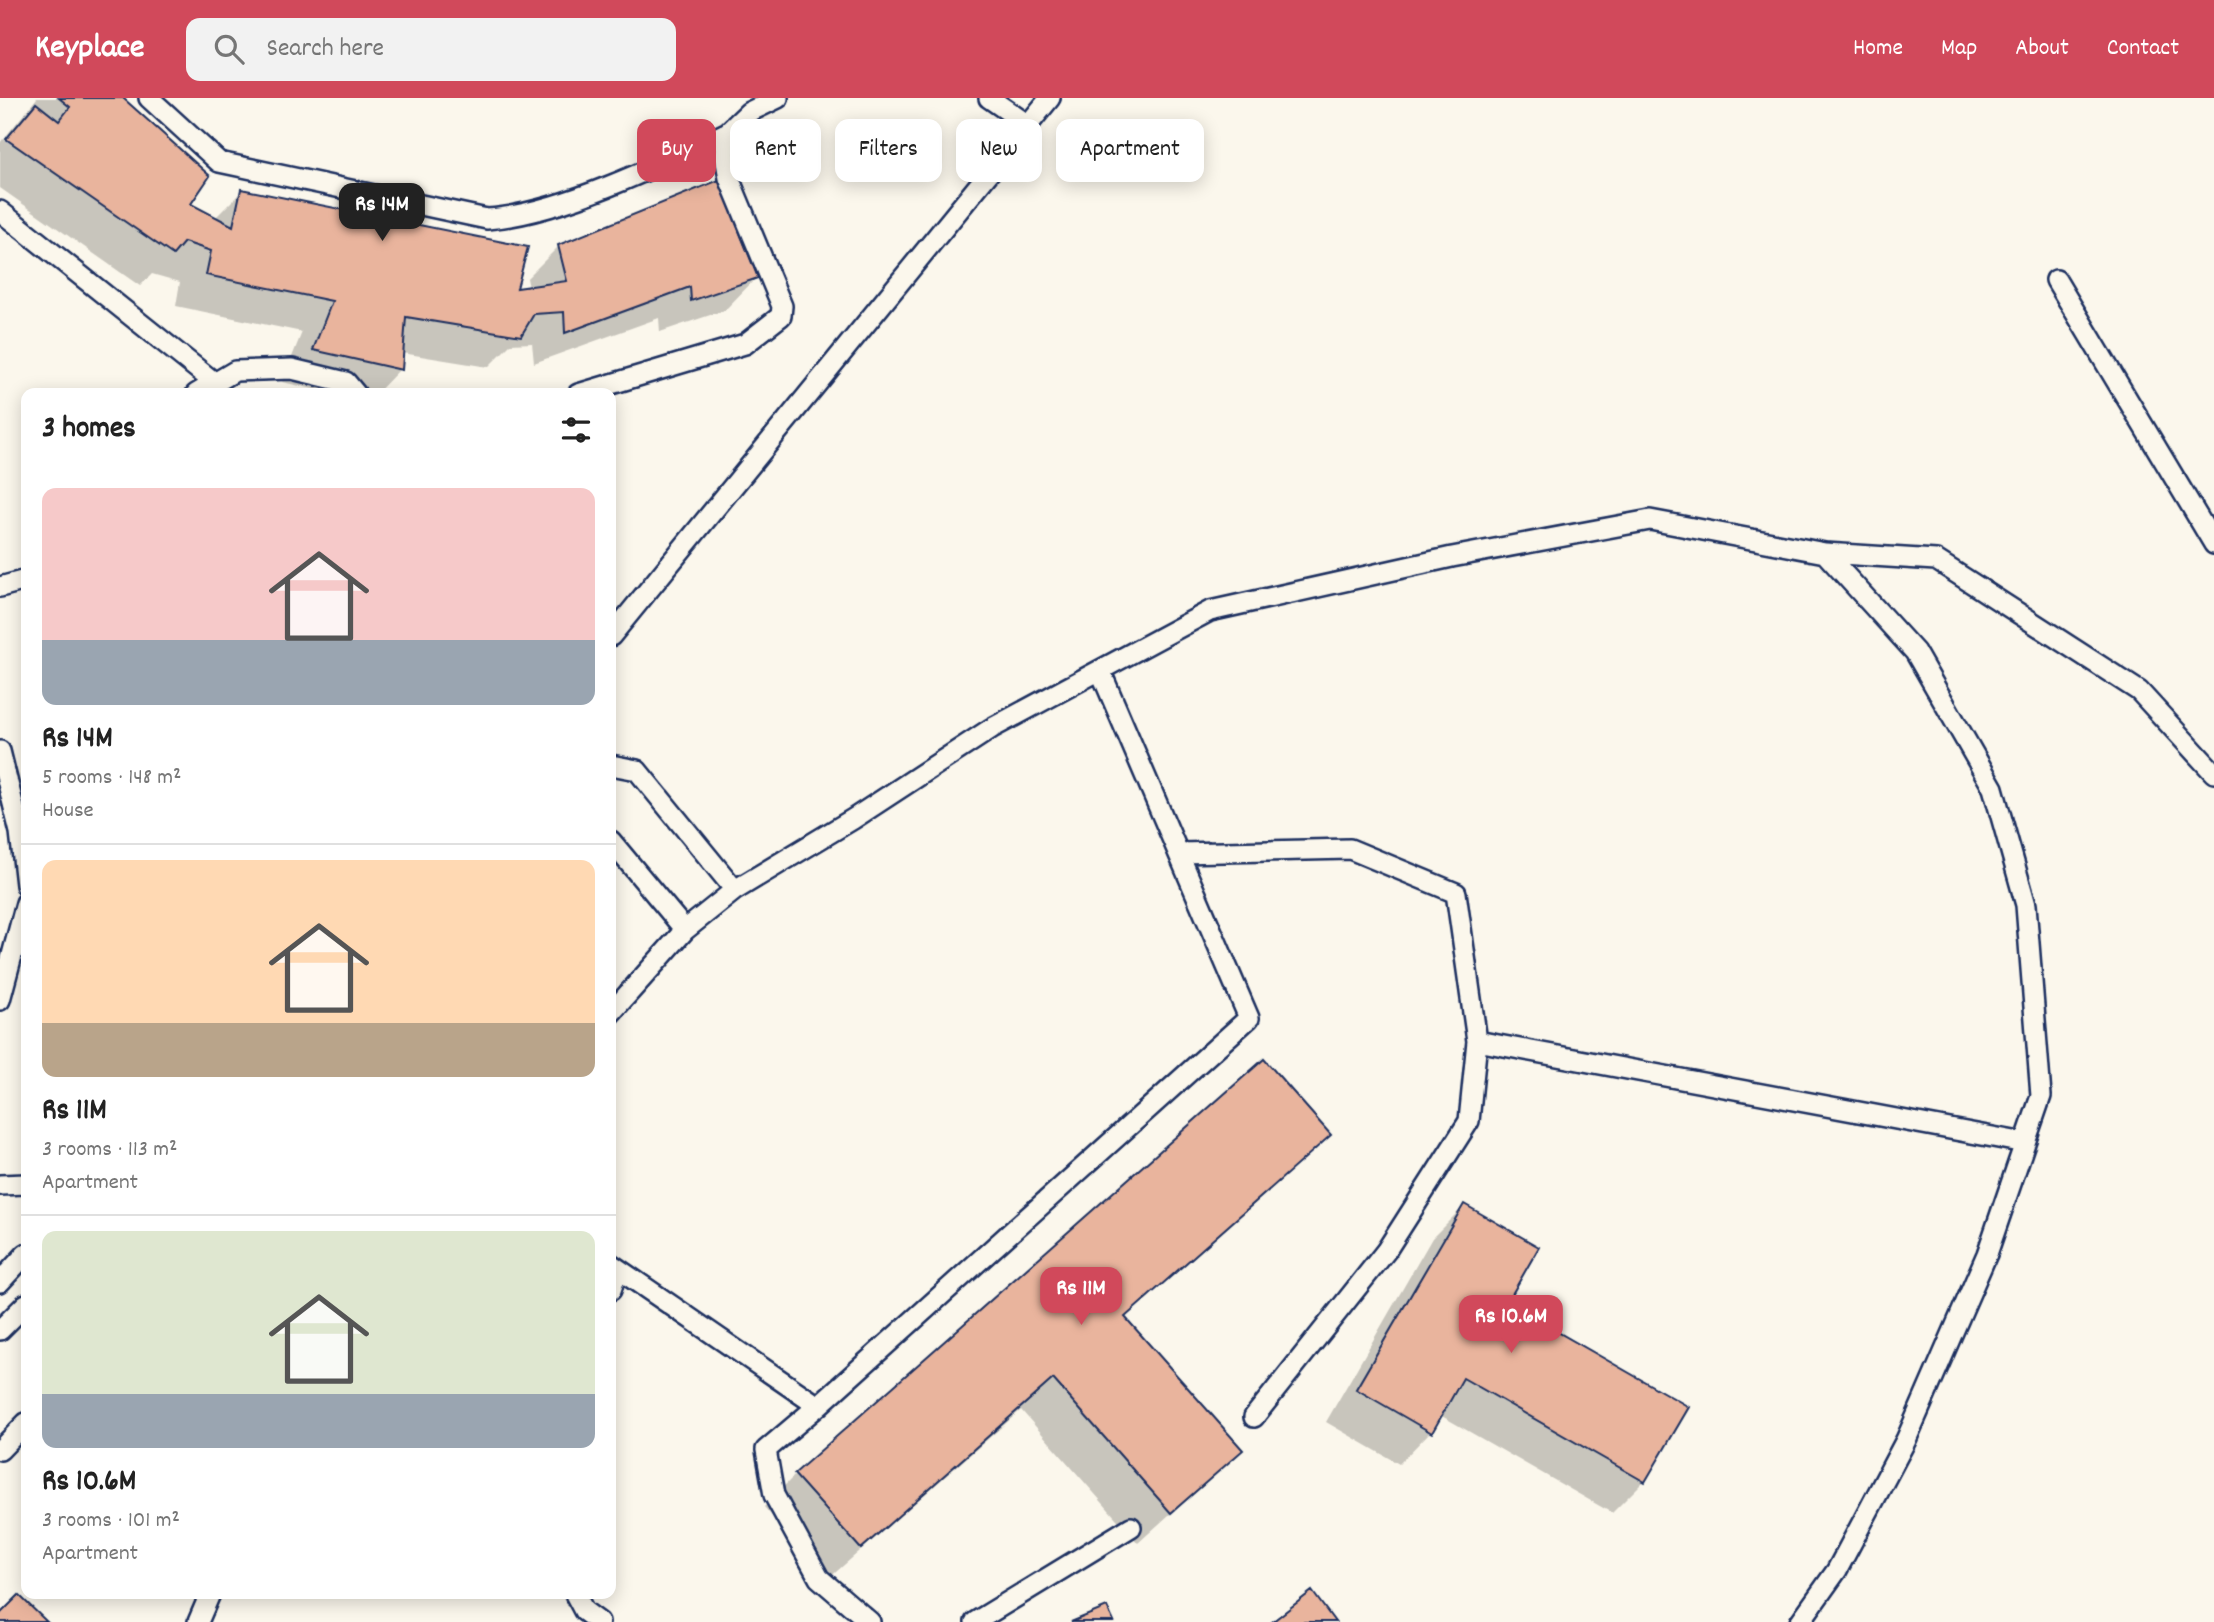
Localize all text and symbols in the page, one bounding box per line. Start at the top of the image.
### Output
search box [186,18,676,81]
text: Keyplace [35,26,144,73]
icon: search [210,30,248,68]
text: Search here [266,31,384,68]
text: Home [1853,32,1903,66]
text: Map [1941,32,1977,66]
text: About [2015,32,2069,66]
text: Contact [2107,32,2179,66]
chip: Buy [637,119,716,182]
chip: Rent [730,119,821,182]
chip: Filters [835,119,942,182]
chip: New [956,119,1042,182]
chip: Apartment [1056,119,1204,182]
pin: Rs 14M [325,184,439,243]
text: Rs 14M [355,189,409,222]
text: 3 homes [42,409,136,452]
icon: filters [557,411,595,449]
icon: home [256,533,382,659]
text: Rs 14M [42,719,113,762]
text: 5 rooms · 148 m² [42,762,181,795]
text: House [42,795,94,828]
icon: home [256,905,382,1031]
text: Rs 11M [42,1091,107,1134]
text: 3 rooms · 113 m² [42,1134,178,1167]
text: Apartment [42,1167,138,1200]
pin: Rs 11M [1024,1268,1138,1327]
text: Rs 11M [1056,1273,1106,1306]
icon: home [256,1276,382,1402]
pin: Rs 10.6M [1439,1296,1583,1355]
text: Rs 10.6M [1475,1301,1547,1334]
text: Rs 10.6M [42,1462,136,1505]
text: 3 rooms · 101 m² [42,1505,180,1538]
text: Apartment [42,1538,138,1571]

